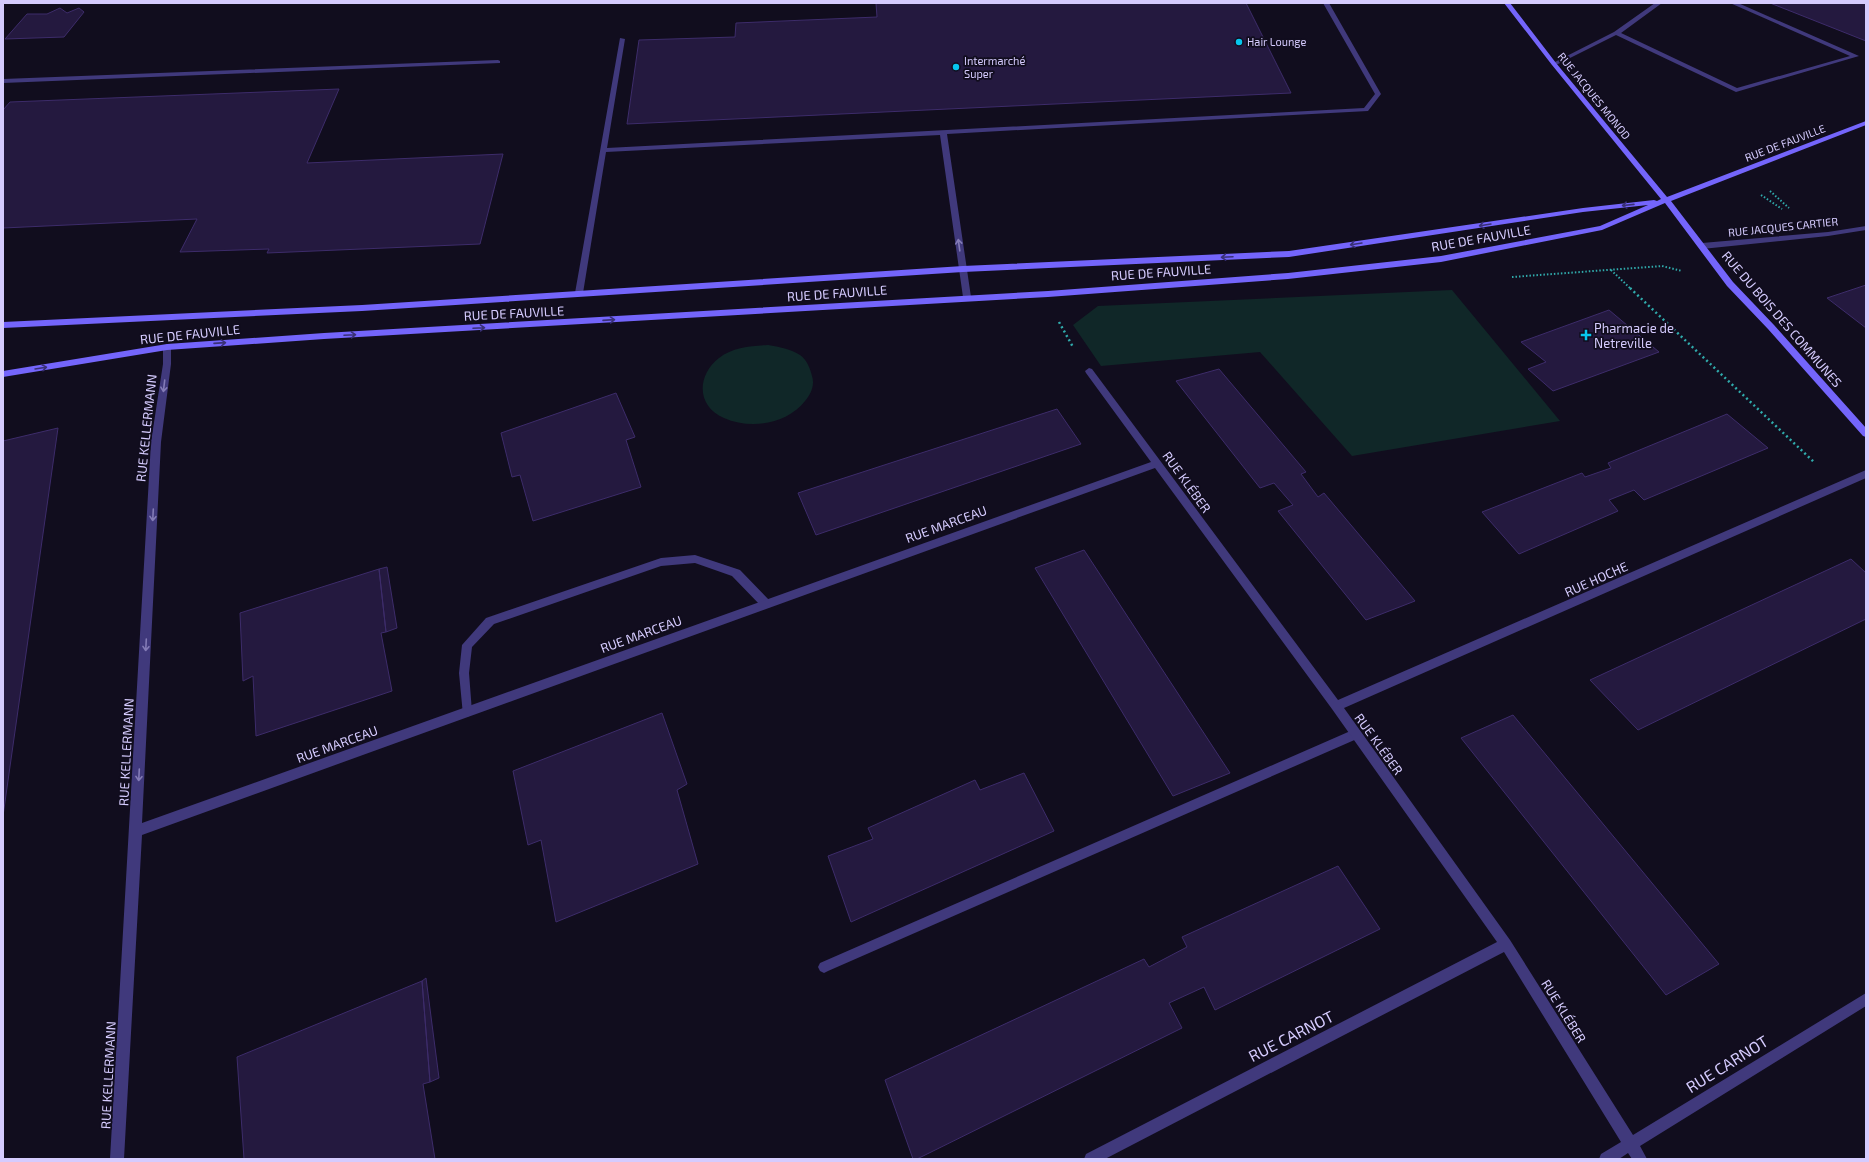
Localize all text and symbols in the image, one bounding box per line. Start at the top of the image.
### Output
place label: Hair Lounge [1247,35,1306,48]
marker: Hair Lounge [1234,37,1244,47]
street label: RUE JACQUES MONOD [1555,50,1633,142]
place label: Intermarché Super [964,54,1025,80]
marker: Intermarché Super [951,62,961,72]
street label: RUE DE FAUVILLE [1743,121,1827,164]
one-way arrow [1622,201,1635,209]
street label: RUE JACQUES CARTIER [1727,214,1839,240]
street label: RUE DE FAUVILLE [1430,221,1532,255]
one-way arrow [1479,221,1492,229]
one-way arrow [955,239,963,252]
one-way arrow [1350,240,1363,248]
street label: RUE DU BOIS DES COMMUNES [1719,248,1845,390]
one-way arrow [1221,254,1234,261]
street label: RUE DE FAUVILLE [1110,261,1212,283]
street label: RUE DE FAUVILLE [786,282,888,304]
street label: RUE DE FAUVILLE [463,302,565,324]
one-way arrow [602,316,615,324]
place label: Pharmacie de Netreville [1594,320,1674,351]
street label: RUE DE FAUVILLE [139,321,241,347]
one-way arrow [472,324,485,331]
marker: Pharmacie de Netreville [1581,330,1591,340]
one-way arrow [343,331,356,338]
one-way arrow [213,340,226,347]
one-way arrow [35,364,48,372]
street label: RUE KELLERMANN [132,373,160,483]
one-way arrow [160,379,168,392]
street label: RUE KLÉBER [1159,448,1215,516]
street label: RUE MARCEAU [903,502,989,546]
one-way arrow [149,508,156,521]
street label: RUE HOCHE [1562,558,1630,600]
street label: RUE MARCEAU [598,612,684,656]
one-way arrow [142,638,150,651]
street label: RUE KELLERMANN [115,698,137,806]
street label: RUE KLÉBER [1351,710,1407,778]
street label: RUE MARCEAU [294,722,380,766]
one-way arrow [136,768,143,781]
street label: RUE KLÉBER [1538,976,1591,1046]
street label: RUE CARNOT [1245,1006,1337,1065]
street label: RUE KELLERMANN [97,1021,119,1129]
street label: RUE CARNOT [1682,1031,1771,1096]

